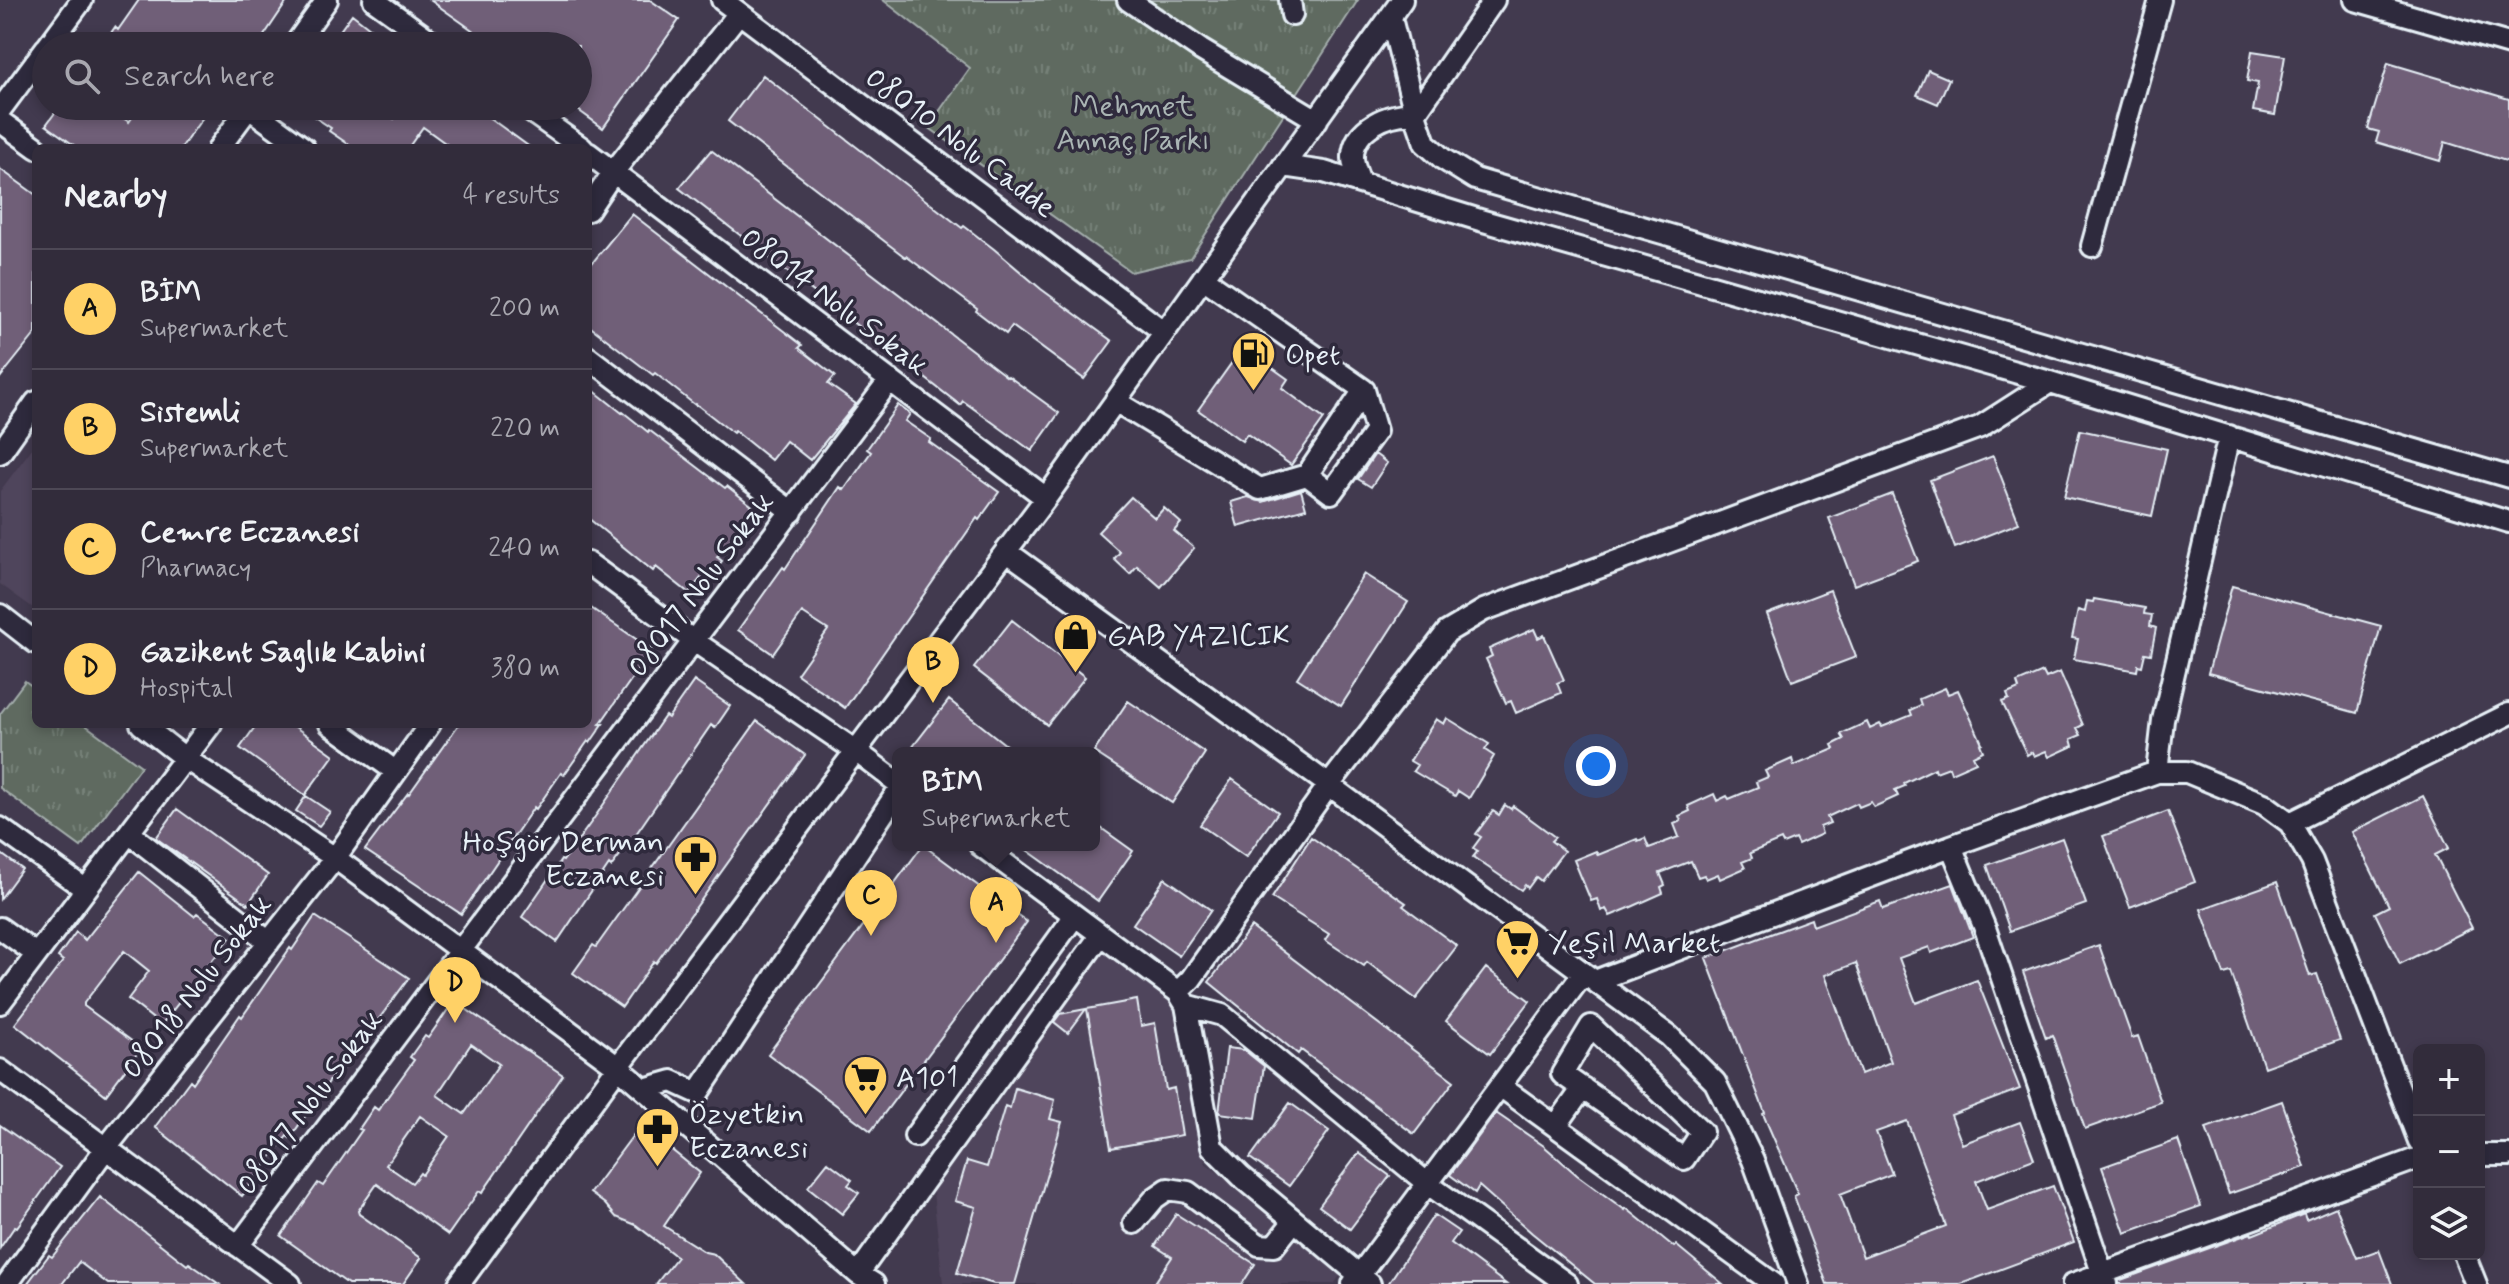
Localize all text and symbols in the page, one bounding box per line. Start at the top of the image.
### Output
search box [32,32,592,120]
icon: search [60,54,104,98]
text: Search here [124,57,275,96]
street label: 08010 Nolu Cadde [857,59,1063,228]
park label: Mehmet Annaç Parkı [1056,87,1210,160]
text: Nearby [64,174,168,219]
text: 4 results [463,179,560,213]
street label: 08014 Nolu Sokak [733,219,936,385]
text: BİM [140,273,201,312]
text: A [81,292,99,326]
text: 200 m [489,292,560,326]
text: Supermarket [140,312,288,346]
fuel station icon: Opet [1230,330,1278,393]
place label: Opet [1285,336,1341,375]
text: Sistemli [140,393,240,432]
text: B [82,412,98,446]
text: 220 m [490,412,560,446]
text: Supermarket [140,432,288,466]
street label: 08017 Nolu Sokak [619,485,784,685]
text: Cemre Eczanesi [140,513,360,552]
text: C [81,532,99,566]
text: 240 m [488,532,560,566]
text: Pharmacy [140,552,251,586]
shop icon: GAB YAZICIK [1052,611,1100,674]
place label: GAB YAZICIK [1107,617,1290,656]
text: Gazikent Saglık Kabini [140,633,426,672]
pin: B [907,637,959,703]
text: D [81,652,99,686]
text: 380 m [491,652,560,686]
text: Hospital [140,672,233,706]
your location [1576,746,1616,786]
popup [892,747,1100,851]
text: BİM [922,763,983,802]
text: Supermarket [922,802,1070,836]
place label: Hoşgör Derman Eczanesi [462,823,664,896]
pharmacy icon: Hoşgör Derman Eczanesi [671,834,719,897]
pin: C [845,870,897,936]
pin: A [970,877,1022,943]
street label: 08018 Nolu Sokak [113,887,281,1087]
supermarket icon: Yeşil Market [1493,918,1541,981]
place label: Yeşil Market [1548,924,1720,963]
pin: D [429,957,481,1023]
street label: 08017 Nolu Sokak [228,1003,393,1203]
map controls [2413,1044,2485,1260]
button: + [2413,1044,2485,1116]
supermarket icon: A101 [841,1053,889,1116]
place label: A101 [896,1059,958,1098]
place label: Özyetkin Eczanesi [689,1095,808,1168]
pharmacy icon: Özyetkin Eczanesi [634,1106,682,1169]
button: − [2413,1116,2485,1188]
button: layers [2413,1188,2485,1260]

